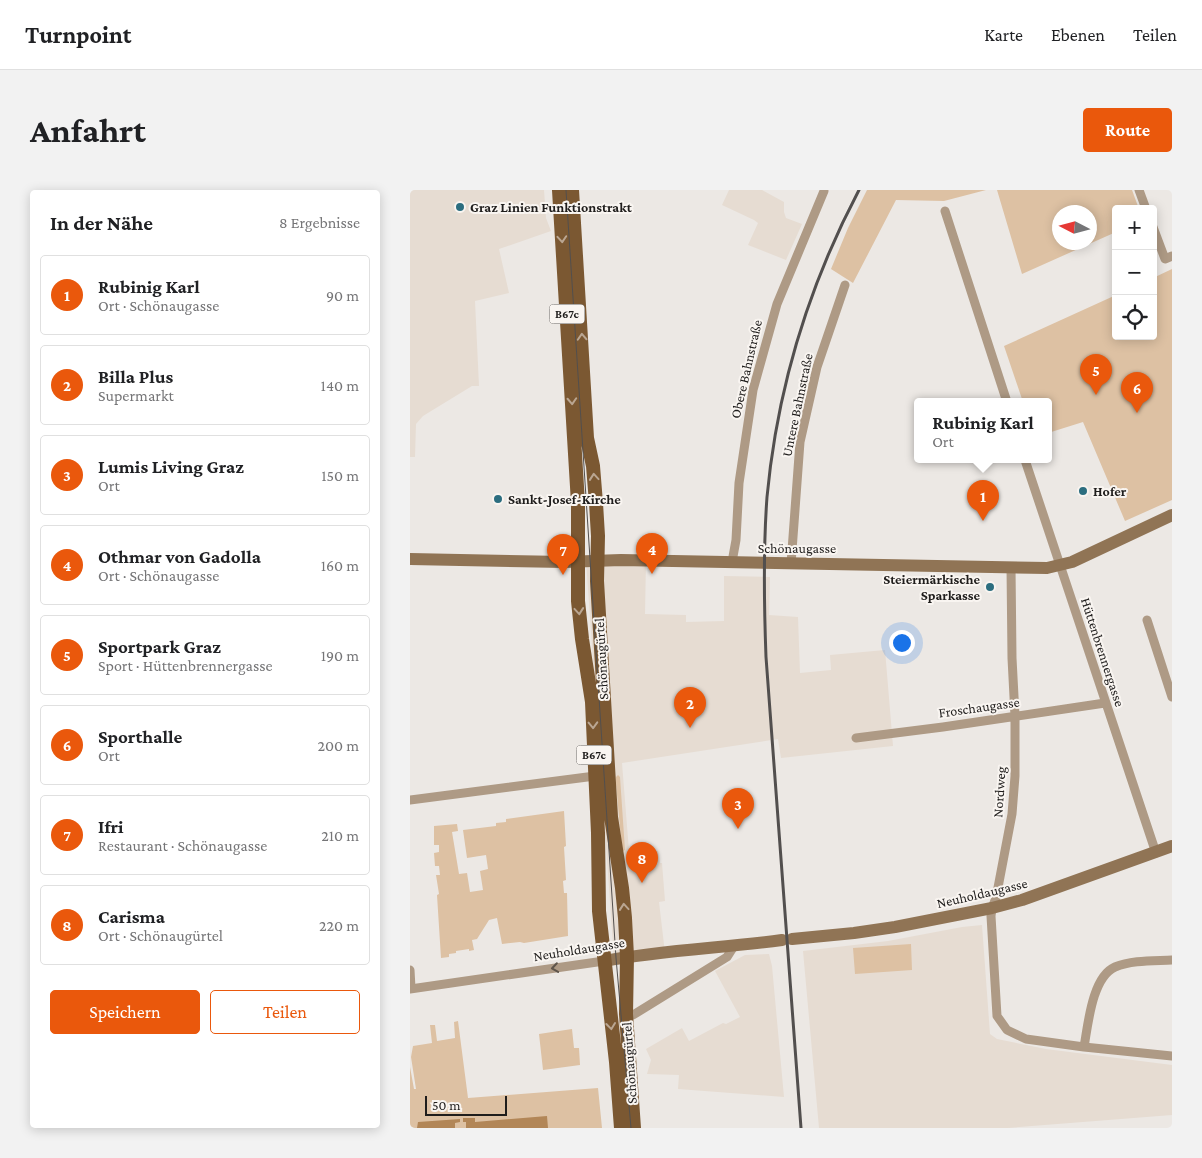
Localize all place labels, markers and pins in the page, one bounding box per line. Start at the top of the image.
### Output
place label: Graz Linien Funktionstrakt [470,199,633,215]
marker: Graz Linien Funktionstrakt [454,201,466,213]
pin: 5 [1080,354,1112,395]
pin: 6 [1121,372,1153,413]
pin: 1 [967,480,999,521]
place label: Hofer [1093,483,1127,499]
marker: Hofer [1077,485,1089,497]
place label: Sankt-Josef-Kirche [508,491,621,507]
marker: Sankt-Josef-Kirche [492,493,504,505]
pin: 4 [636,533,668,574]
pin: 7 [547,534,579,575]
place label: Steiermärkische Sparkasse [883,571,980,603]
marker: Steiermärkische Sparkasse [984,581,996,593]
pin: 2 [674,687,706,728]
pin: 3 [722,788,754,829]
pin: 8 [626,842,658,883]

